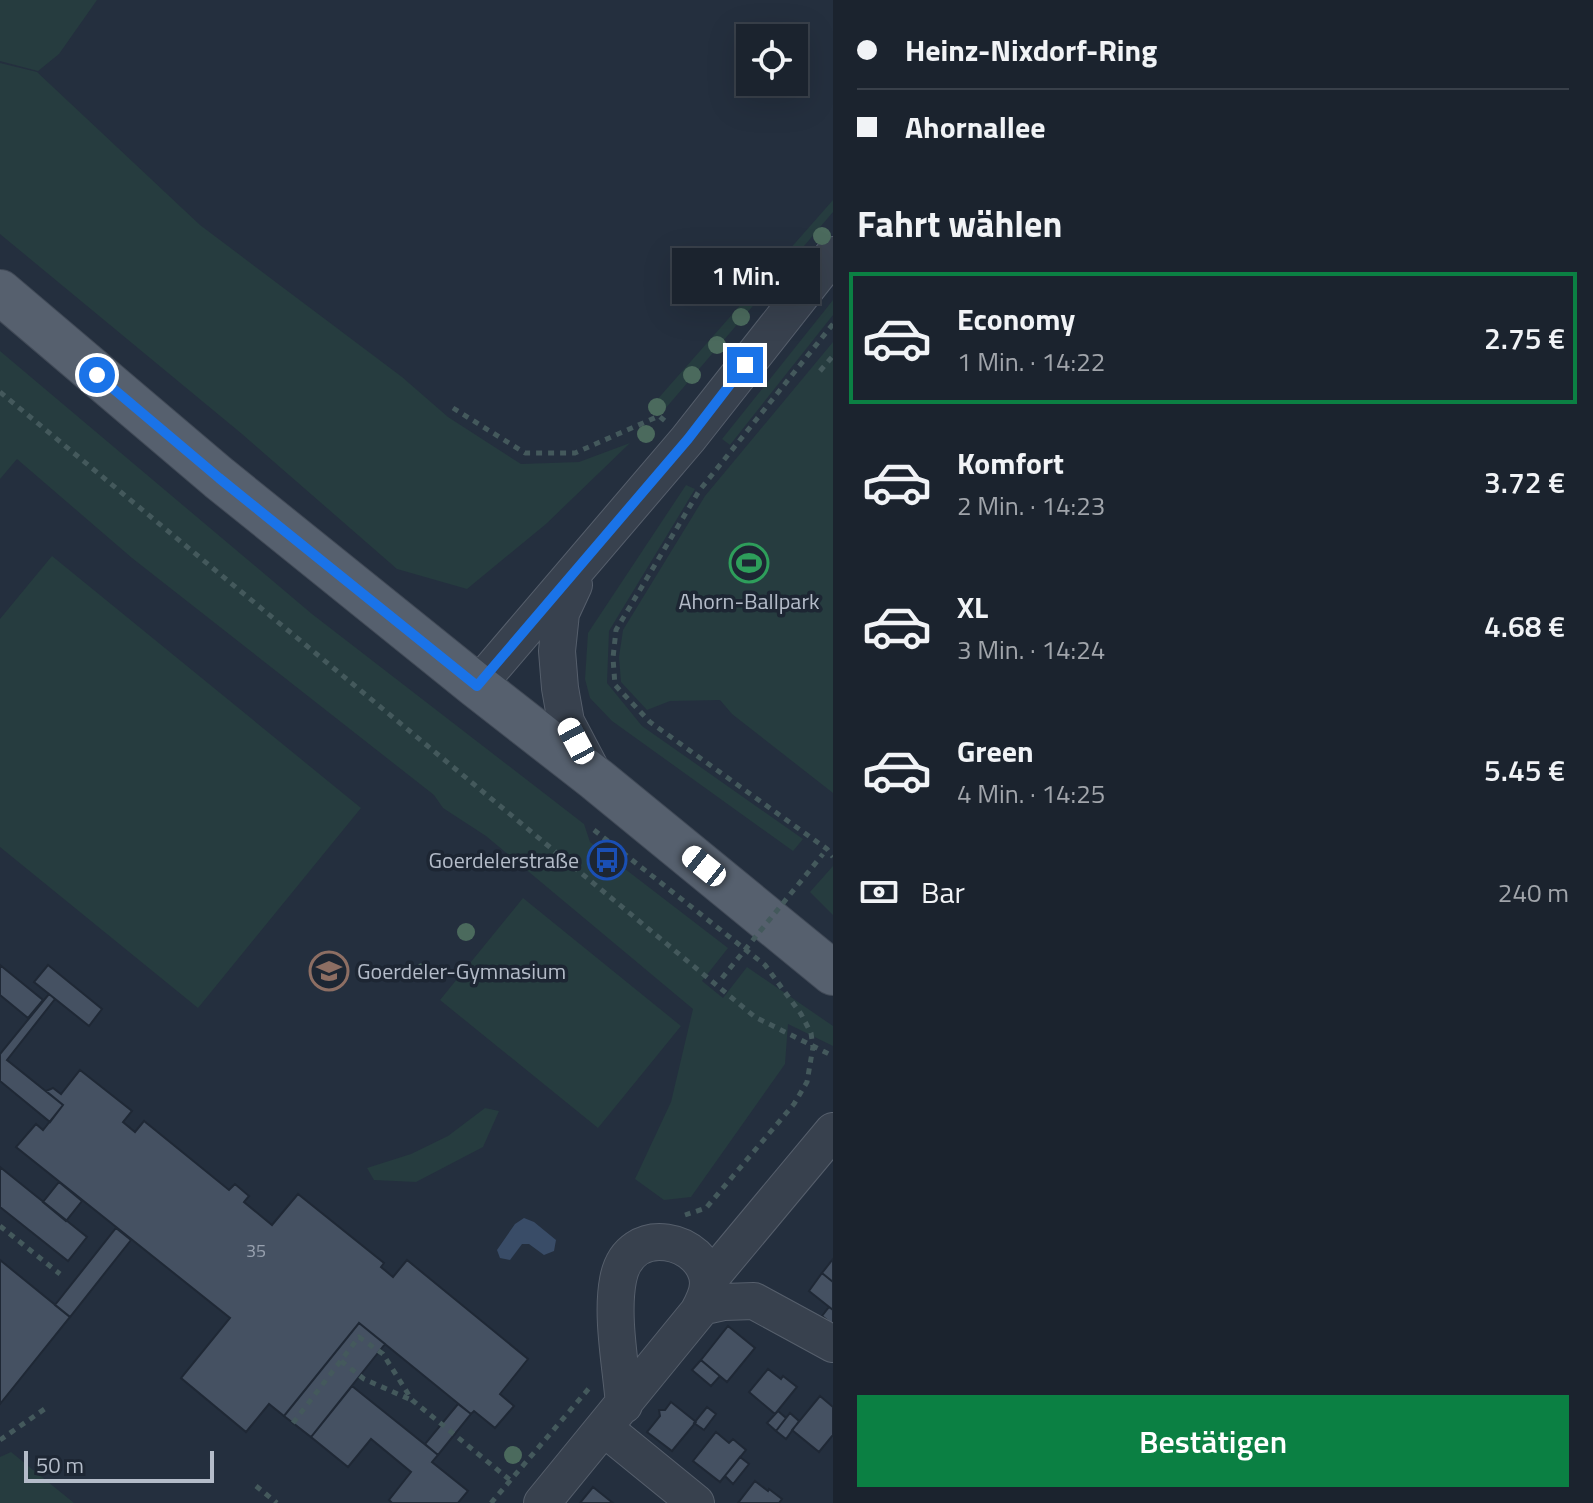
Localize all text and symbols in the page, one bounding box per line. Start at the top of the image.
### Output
map controls [736,24,808,96]
button: locate [736,24,808,96]
text: Heinz-Nixdorf-Ring [905,27,1157,73]
text: Ahornallee [905,104,1046,150]
text: Fahrt wählen [857,196,1062,251]
callout: 1 Min. [671,249,819,305]
text: 1 Min. [711,256,781,295]
text: Economy [957,296,1075,342]
icon: car [861,302,933,374]
text: 2.75 € [1484,315,1565,361]
text: 1 Min. · 14:22 [957,342,1105,381]
route end [727,347,763,383]
route start [79,357,115,393]
text: Komfort [957,440,1064,486]
icon: car [861,446,933,518]
text: 3.72 € [1484,459,1565,505]
text: 2 Min. · 14:23 [957,486,1105,525]
sports icon: Ahorn-Ballpark [728,542,770,584]
place label: Ahorn-Ballpark [678,584,820,618]
text: XL [957,584,988,630]
icon: car [861,590,933,662]
text: 4.68 € [1484,603,1565,649]
text: 3 Min. · 14:24 [957,630,1105,669]
car [554,714,598,768]
text: Green [957,728,1034,774]
icon: car [861,734,933,806]
text: 5.45 € [1484,747,1565,793]
text: 4 Min. · 14:25 [957,774,1105,813]
bus stop icon: Goerdelerstraße [586,839,628,881]
car [678,842,730,890]
place label: Goerdelerstraße [429,843,579,877]
text: Bar [921,869,965,915]
icon: cash [857,870,901,914]
text: 240 m [1498,873,1569,912]
school or university icon: Goerdeler-Gymnasium [308,950,350,992]
place label: Goerdeler-Gymnasium [357,954,566,988]
house number: 35 [246,1237,266,1264]
button: Bestätigen [857,1395,1569,1487]
scale bar [24,1447,214,1483]
text: 50 m [36,1448,84,1482]

